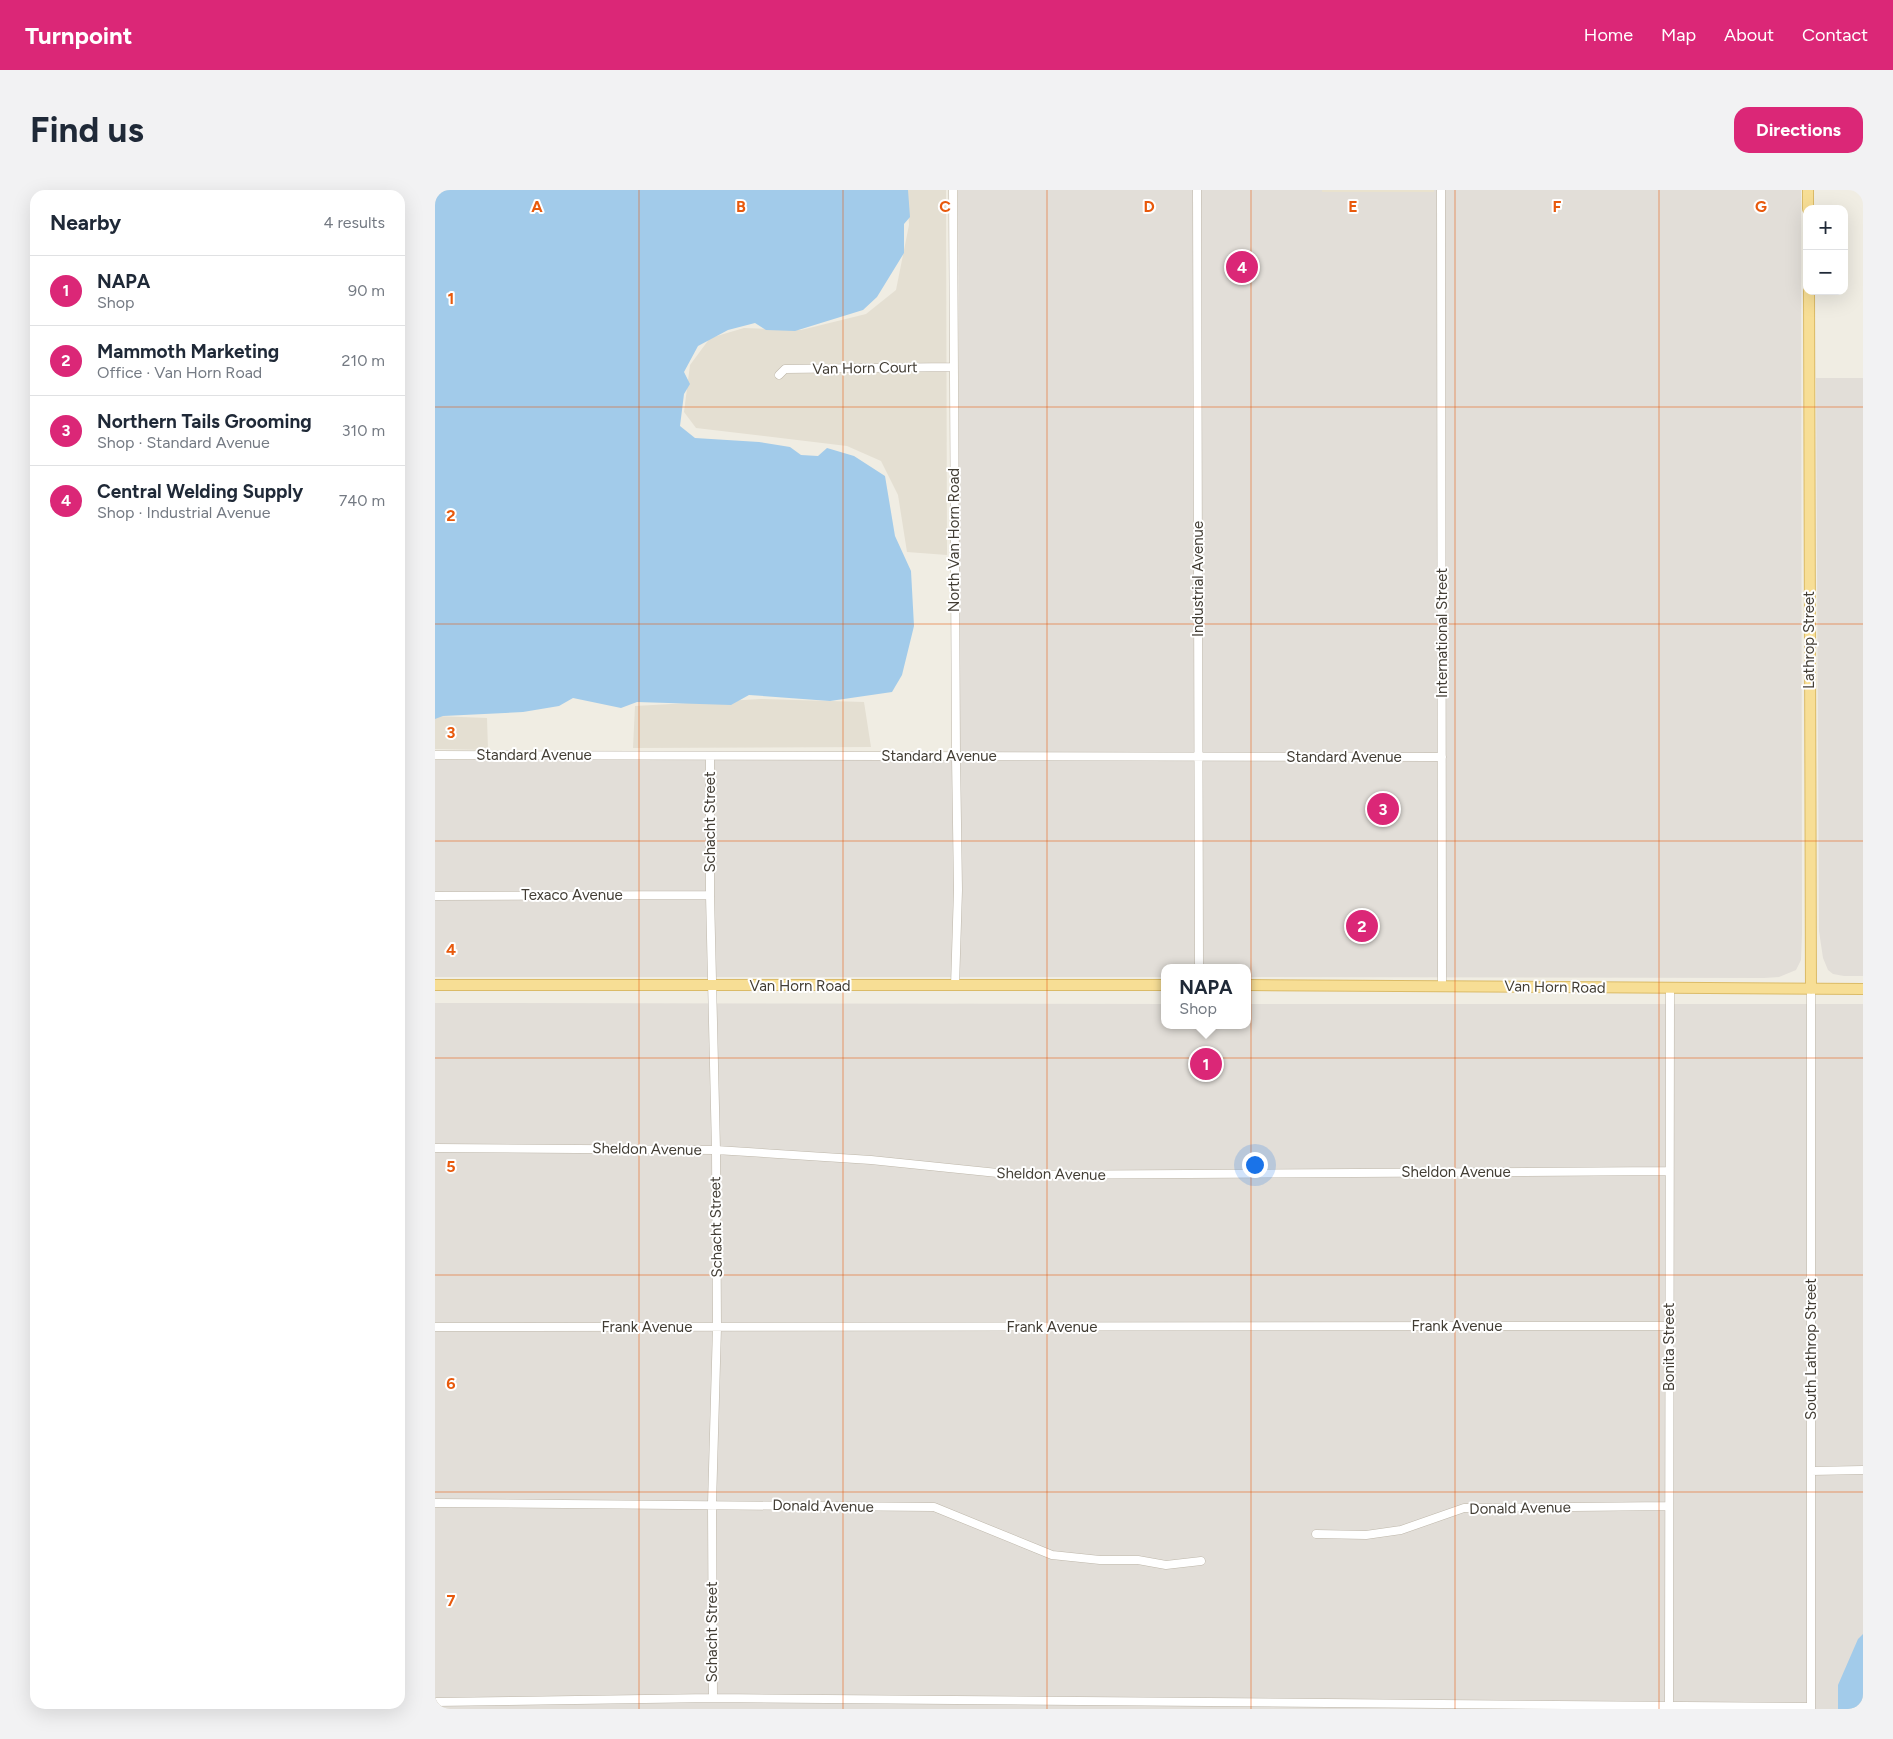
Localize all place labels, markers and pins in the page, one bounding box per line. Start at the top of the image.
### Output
pin: 4 [1226,248,1258,286]
pin: 3 [1367,790,1399,828]
pin: 2 [1346,907,1378,945]
pin: 1 [1190,1045,1222,1083]

